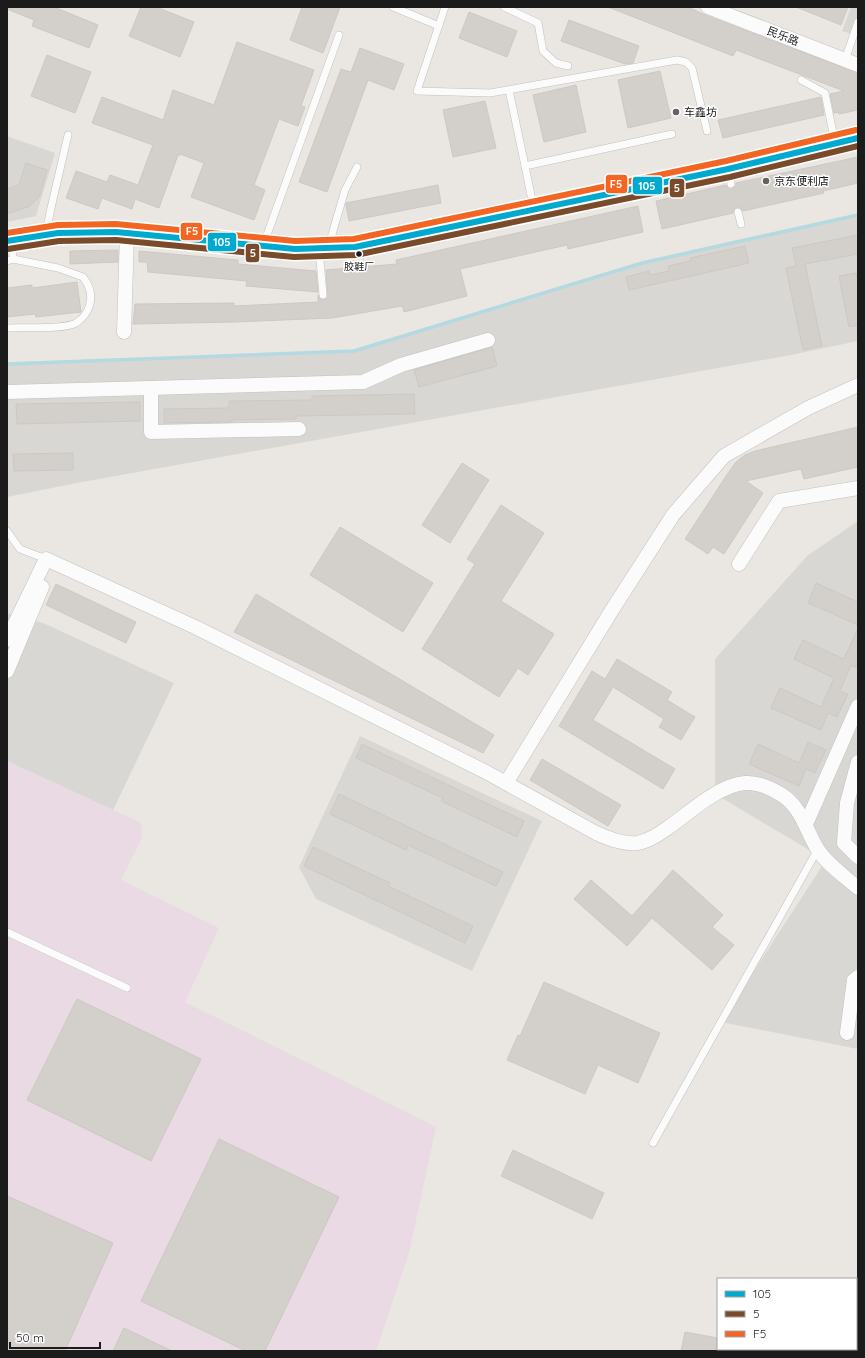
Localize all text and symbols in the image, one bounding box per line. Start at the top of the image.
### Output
street label: 民乐路 [765,24,801,48]
place label: 车鑫坊 [684,105,717,119]
marker: 车鑫坊 [671,107,681,117]
line badge: F5 [605,174,628,194]
place label: 京东便利店 [774,174,829,188]
line badge: 105 [632,176,663,195]
marker: 京东便利店 [761,176,771,186]
text: F5 [610,177,622,191]
line badge: 5 [669,178,685,198]
text: 105 [638,179,656,193]
text: 5 [674,181,680,195]
line badge: F5 [180,222,203,241]
text: F5 [186,224,198,238]
line badge: 105 [207,232,237,252]
text: 105 [213,235,231,249]
line badge: 5 [245,243,260,263]
text: 5 [250,246,256,260]
marker: 胶鞋厂 [354,249,364,259]
place label: 胶鞋厂 [344,260,374,273]
legend [717,1278,857,1350]
text: 105 [753,1286,771,1301]
text: 5 [753,1306,760,1321]
scale bar [10,1324,100,1350]
text: F5 [753,1326,766,1341]
text: 50 m [16,1330,44,1345]

